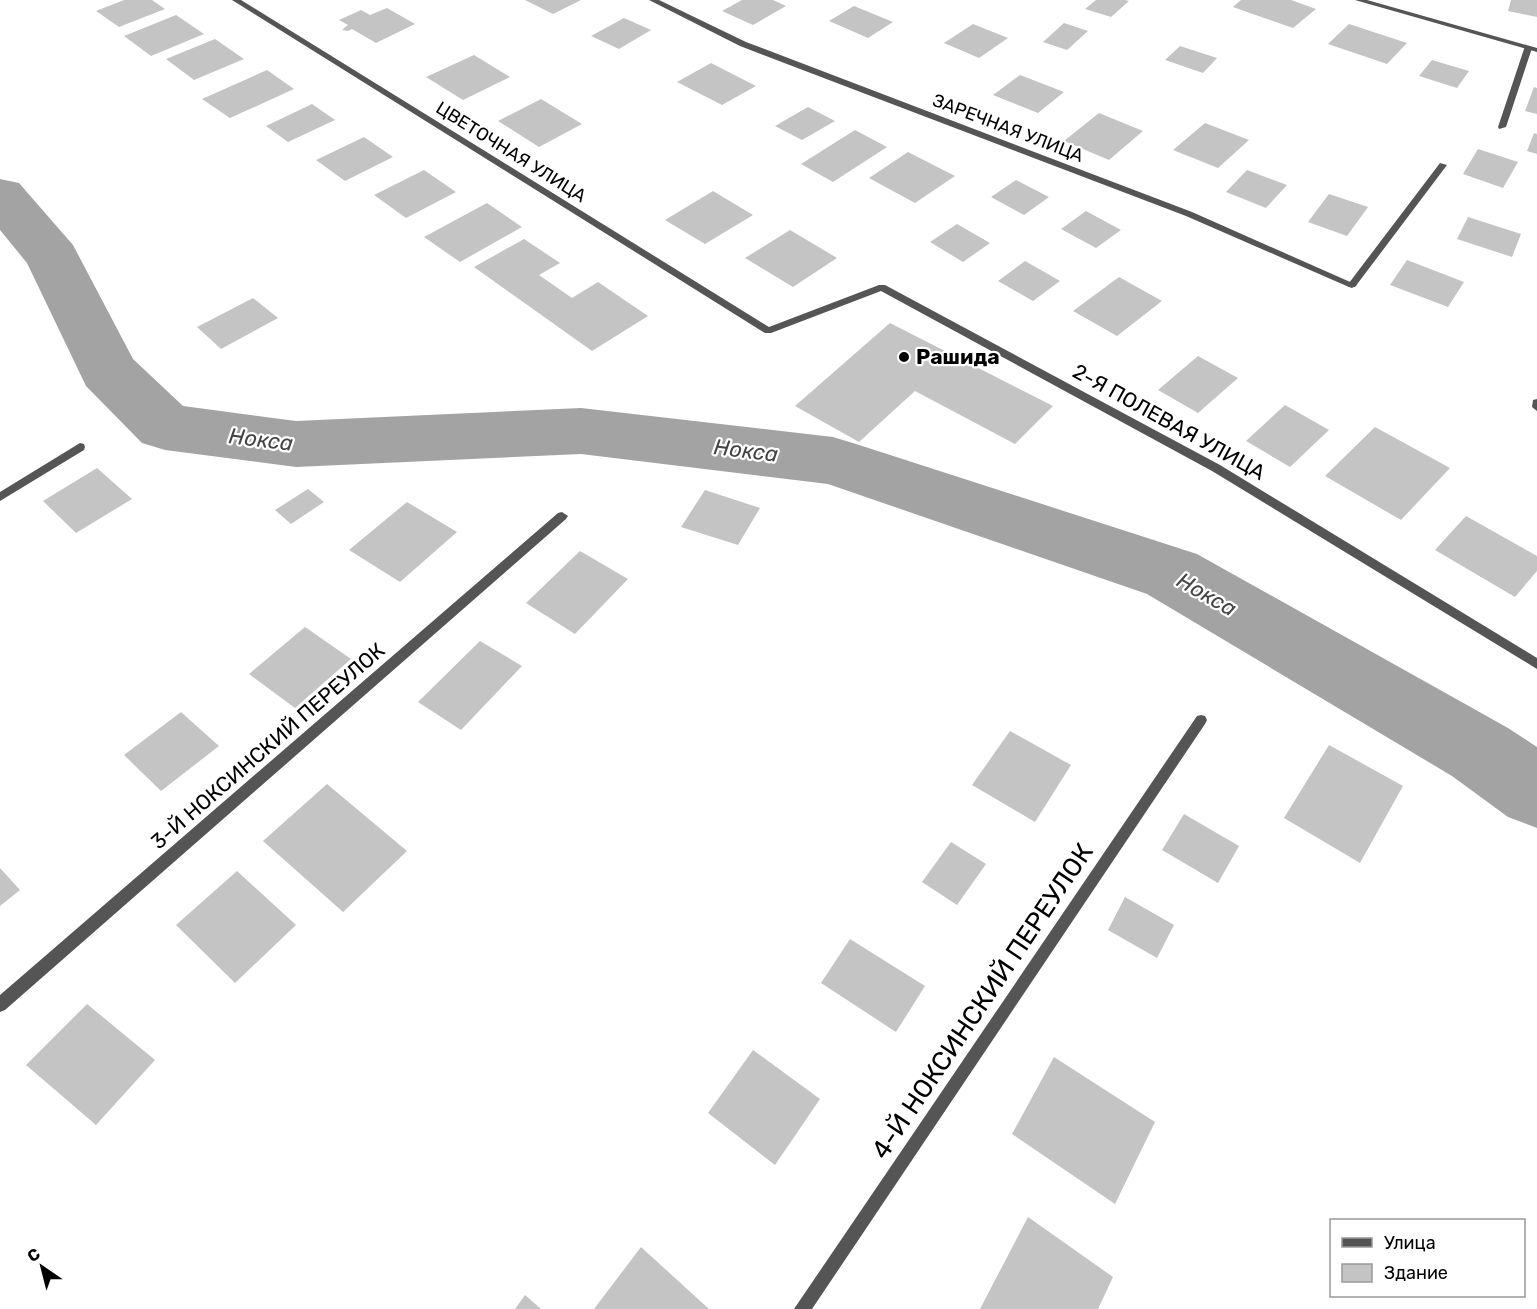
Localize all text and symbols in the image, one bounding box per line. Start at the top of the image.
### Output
street label: ЗАРЕЧНАЯ УЛИЦА [929,89,1087,167]
street label: ЦВЕТОЧНАЯ УЛИЦА [432,97,590,207]
place label: Рашида [916,344,1000,369]
marker: Рашида [897,350,911,364]
street label: 2-Я ПОЛЕВАЯ УЛИЦА [1069,358,1270,485]
water label: Нокса [227,422,295,457]
water label: Нокса [712,433,780,468]
water label: Нокса [1172,567,1241,622]
street label: 3-Й НОКСИНСКИЙ ПЕРЕУЛОК [146,637,390,854]
street label: 4-Й НОКСИНСКИЙ ПЕРЕУЛОК [865,838,1100,1165]
legend [1330,1219,1525,1297]
text: Улица [1384,1232,1436,1254]
north arrow [12,1237,72,1297]
text: С [24,1244,44,1266]
text: Здание [1384,1262,1448,1284]

